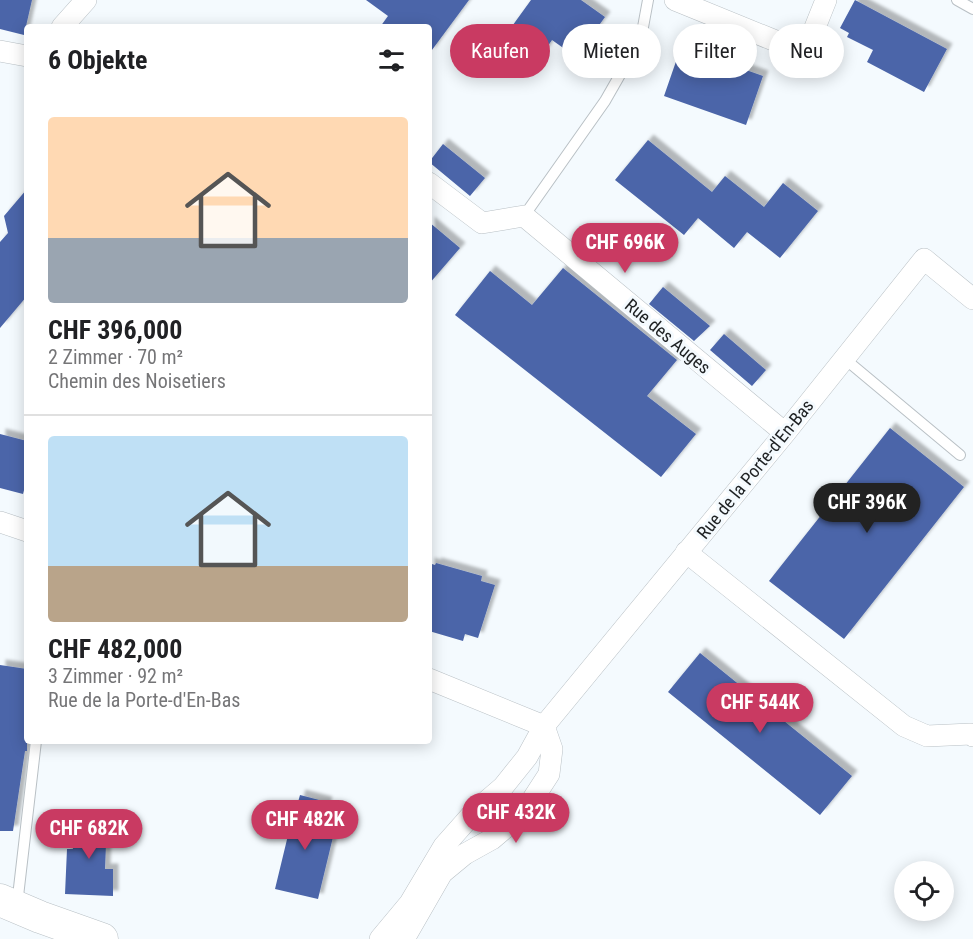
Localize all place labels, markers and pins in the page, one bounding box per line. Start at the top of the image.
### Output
pin: CHF 696K [563,223,687,274]
pin: CHF 396K [805,483,929,534]
pin: CHF 544K [698,683,822,734]
pin: CHF 432K [454,793,578,844]
pin: CHF 482K [243,800,367,851]
pin: CHF 682K [27,809,151,860]

